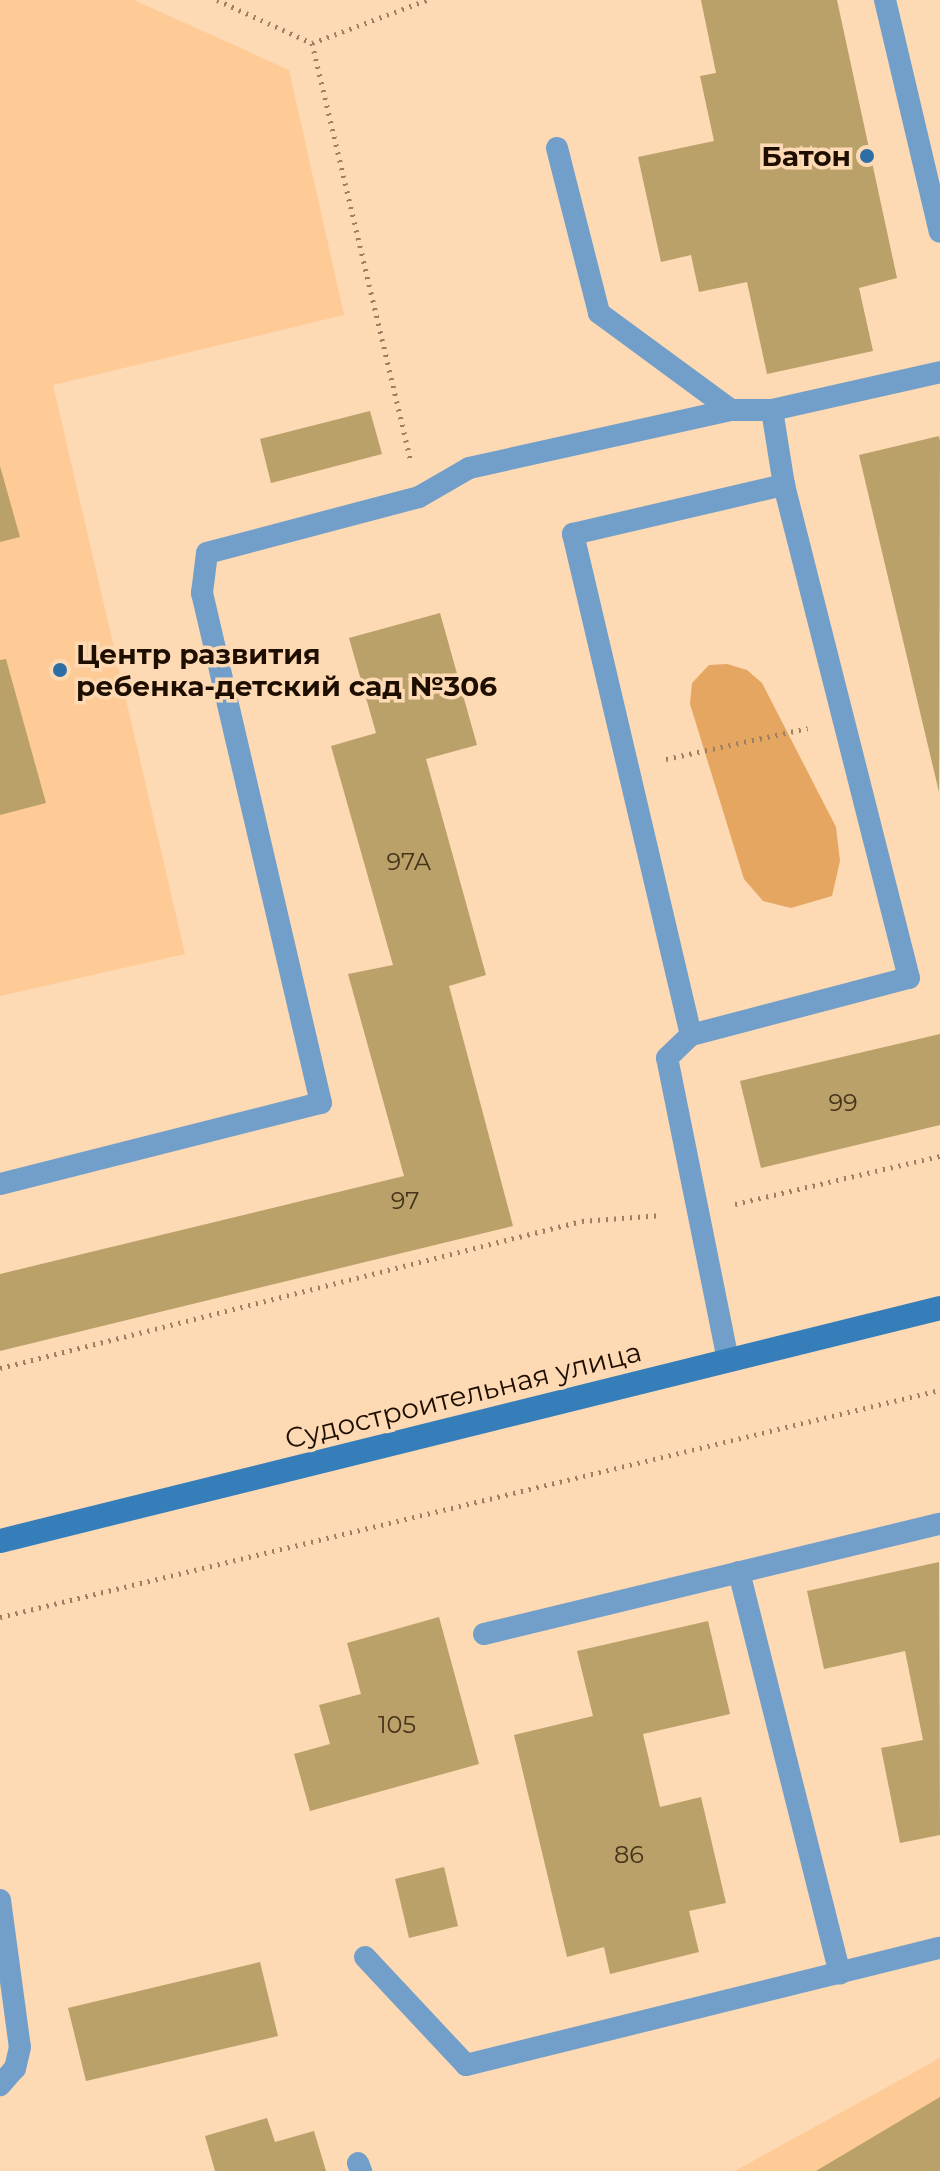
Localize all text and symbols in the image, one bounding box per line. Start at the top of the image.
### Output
place label: Батон [761,139,851,173]
marker: Батон [858,147,876,165]
place label: Центр развития ребенка-детский сад №306 [76,637,497,703]
marker: Центр развития ребенка-детский сад №306 [51,661,69,679]
house number: 97А [387,848,431,876]
house number: 99 [828,1089,858,1117]
house number: 97 [391,1187,419,1215]
street label: Судостроительная улица [281,1334,645,1456]
house number: 105 [378,1711,416,1739]
house number: 86 [614,1841,644,1869]

